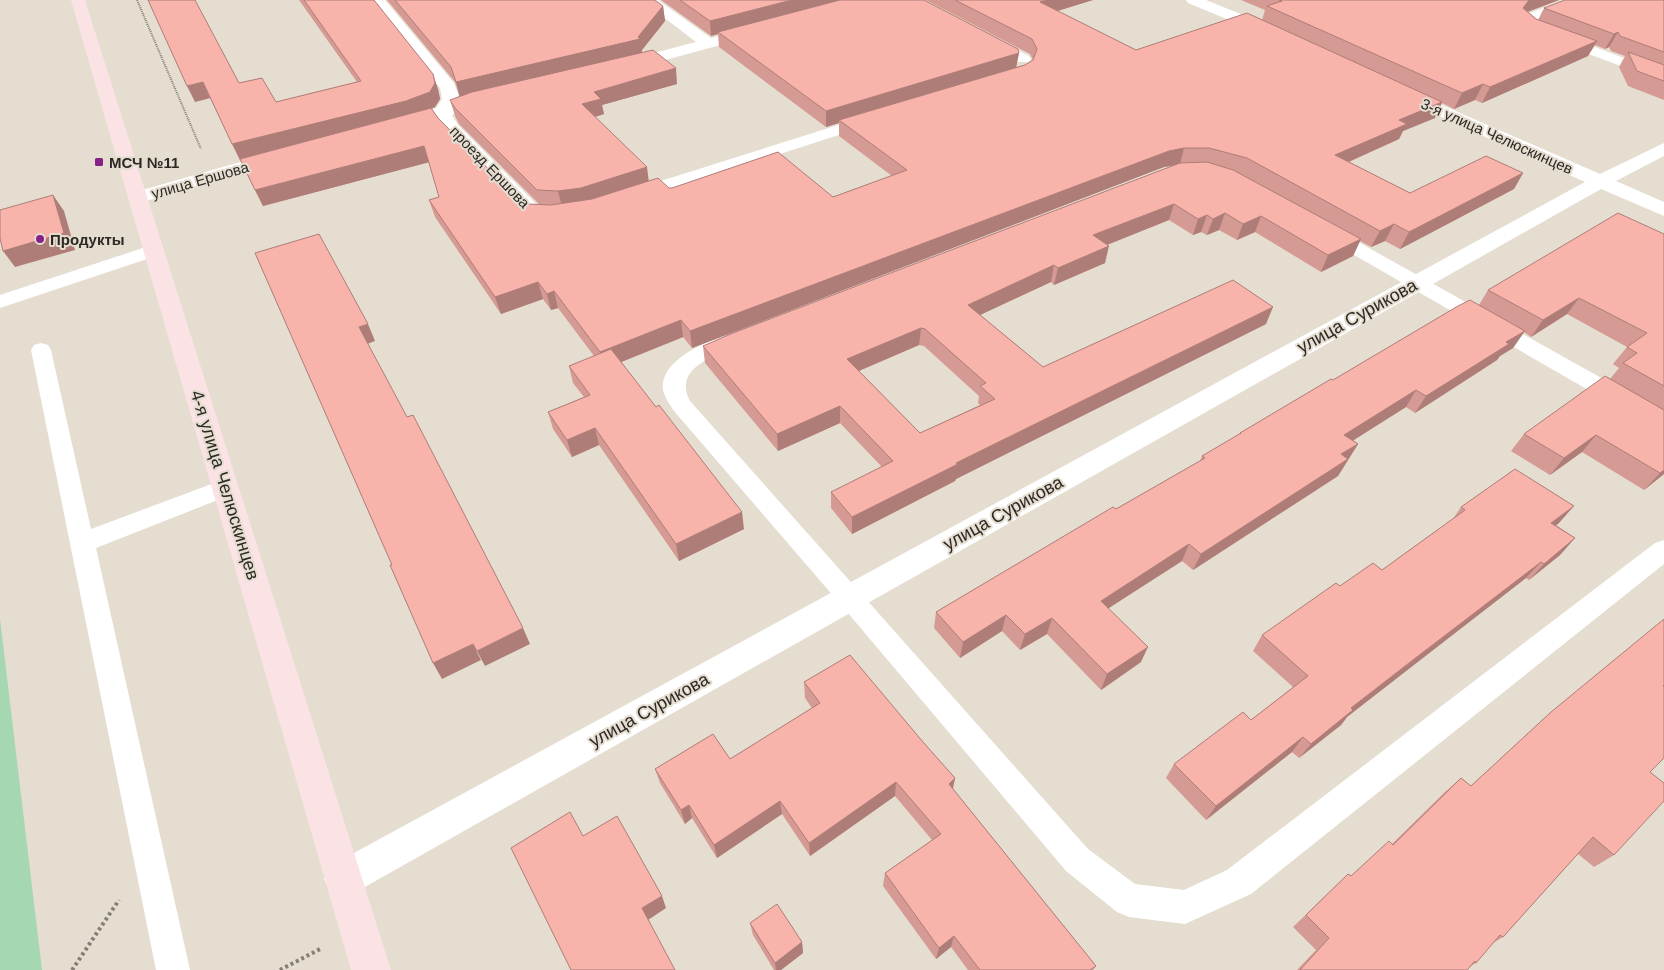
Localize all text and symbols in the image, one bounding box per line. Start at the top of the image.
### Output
street label: 3-я улица Челюскинцев [1418,95,1576,177]
street label: проезд Ершова [447,123,534,212]
place label: МСЧ №11 [109,154,179,171]
marker: МСЧ №11 [93,156,105,168]
street label: улица Ершова [149,158,251,202]
place label: Продукты [50,231,125,248]
marker: Продукты [34,233,46,245]
street label: улица Сурикова [1294,274,1421,357]
street label: 4-я улица Челюскинцев [187,388,263,582]
street label: улица Сурикова [940,471,1067,554]
street label: улица Сурикова [586,668,713,751]

